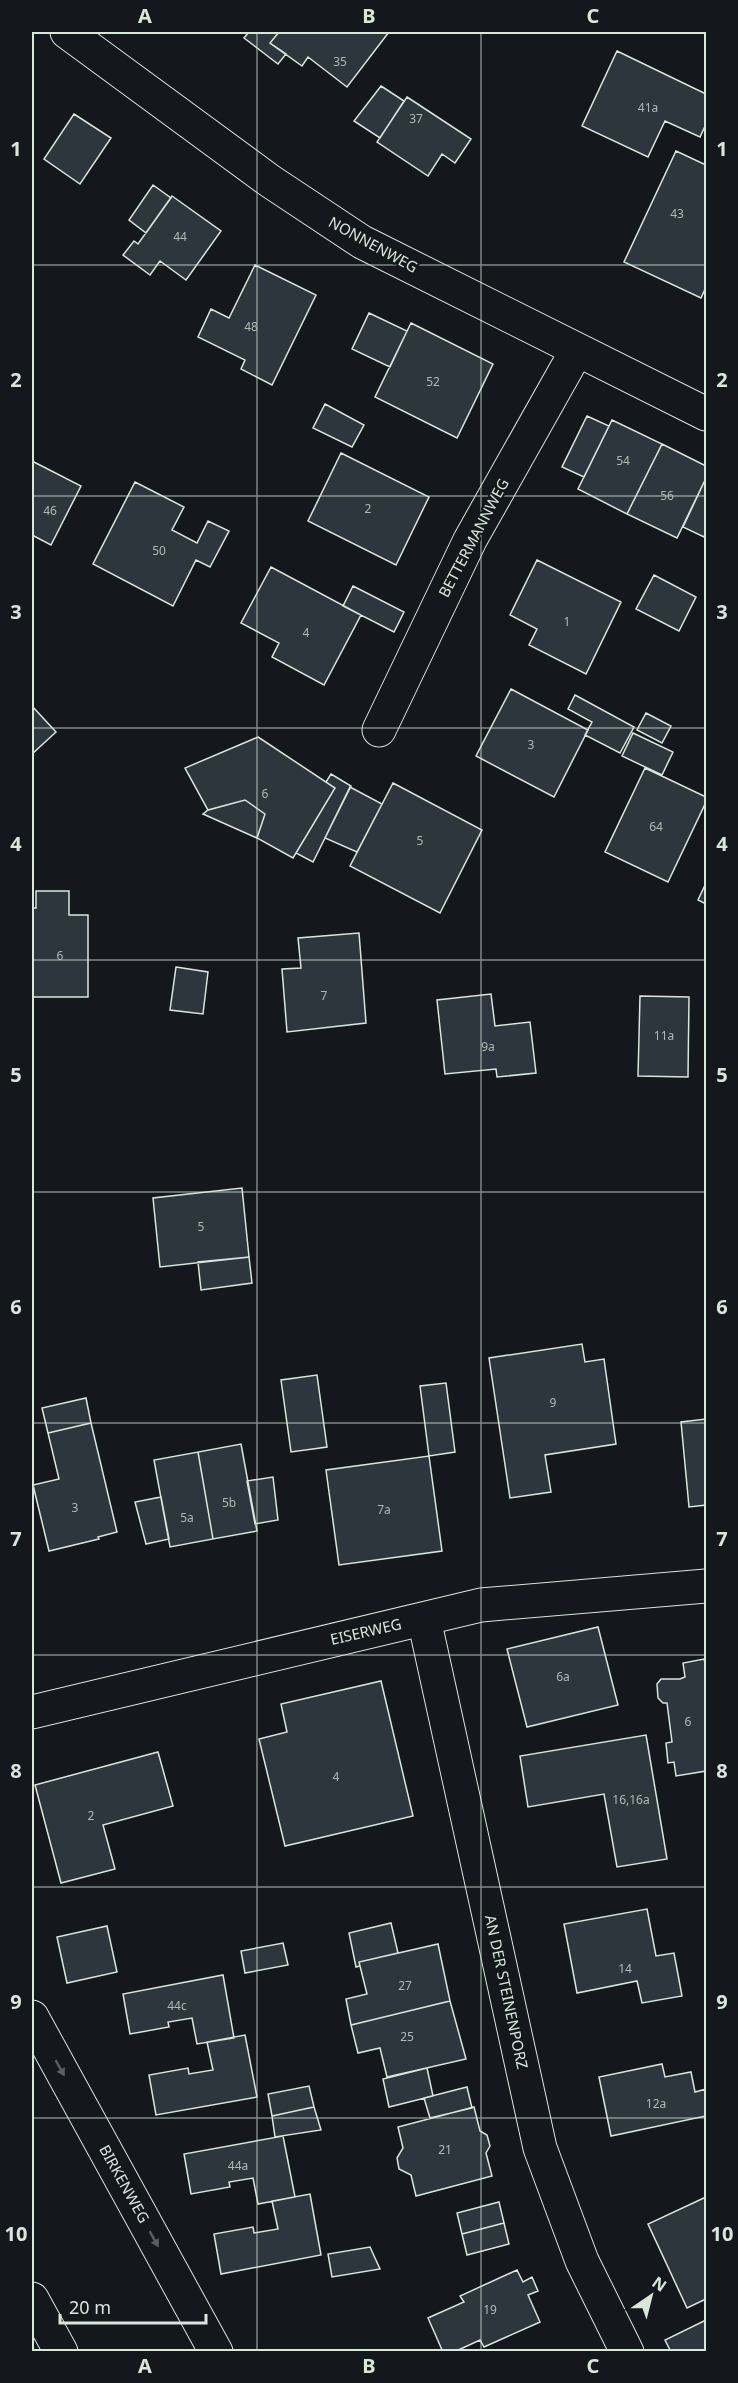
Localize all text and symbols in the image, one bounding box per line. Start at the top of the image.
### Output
text: A [138,2,152,29]
text: B [362,2,376,29]
text: C [587,2,600,29]
house number: 35 [333,53,347,70]
house number: 41a [638,99,658,116]
house number: 37 [409,110,423,127]
text: 1 [10,135,22,162]
text: 1 [716,135,728,162]
house number: 43 [670,205,684,222]
street label: NONNENWEG [325,211,422,277]
house number: 44 [173,228,187,245]
house number: 48 [244,318,258,335]
text: 2 [10,366,22,393]
text: 2 [716,366,728,393]
house number: 52 [426,373,440,390]
house number: 54 [616,452,630,469]
street label: BETTERMANNWEG [433,475,513,600]
house number: 56 [660,487,674,504]
house number: 2 [365,500,372,517]
house number: 46 [43,502,57,519]
house number: 50 [152,542,166,559]
text: 3 [10,598,22,625]
text: 3 [716,598,728,625]
house number: 1 [564,613,570,630]
house number: 4 [303,624,310,641]
house number: 3 [528,736,535,753]
house number: 6 [262,785,269,802]
house number: 64 [649,818,663,835]
text: 4 [10,830,22,857]
text: 4 [716,830,728,857]
house number: 5 [417,832,424,849]
house number: 6 [57,947,64,964]
house number: 7 [321,987,328,1004]
house number: 11a [654,1027,674,1044]
house number: 9a [481,1038,495,1055]
text: 5 [10,1061,22,1088]
text: 5 [716,1061,728,1088]
house number: 5 [198,1218,205,1235]
text: 6 [10,1293,22,1320]
text: 6 [716,1293,728,1320]
house number: 9 [550,1394,557,1411]
house number: 5b [222,1494,236,1511]
house number: 3 [72,1499,79,1516]
house number: 7a [377,1501,391,1518]
house number: 5a [180,1509,194,1526]
text: 7 [10,1525,22,1552]
text: 7 [716,1525,728,1552]
street label: EISERWEG [328,1613,403,1649]
house number: 6a [556,1668,570,1685]
house number: 6 [685,1713,692,1730]
text: 8 [10,1757,22,1784]
text: 8 [716,1757,728,1784]
house number: 4 [333,1768,340,1785]
house number: 16,16a [612,1791,650,1808]
house number: 2 [88,1807,95,1824]
street label: AN DER STEINENPORZ [481,1913,533,2071]
house number: 14 [618,1960,632,1977]
house number: 27 [398,1977,412,1994]
text: 9 [10,1988,22,2015]
text: 9 [716,1988,728,2015]
house number: 44c [167,1997,187,2014]
house number: 25 [400,2028,414,2045]
one-way arrow [55,2060,65,2077]
house number: 12a [646,2095,666,2112]
street label: BIRKENWEG [95,2141,155,2226]
house number: 21 [438,2141,452,2158]
house number: 44a [228,2157,248,2174]
text: 10 [5,2220,27,2247]
text: 10 [711,2220,733,2247]
one-way arrow [149,2231,159,2248]
north arrow [621,2266,681,2326]
text: N [648,2271,671,2296]
scale bar [60,2287,206,2325]
text: 20 m [69,2295,111,2319]
house number: 19 [483,2301,497,2318]
text: A [138,2352,152,2379]
text: B [362,2352,376,2379]
text: C [587,2352,600,2379]

